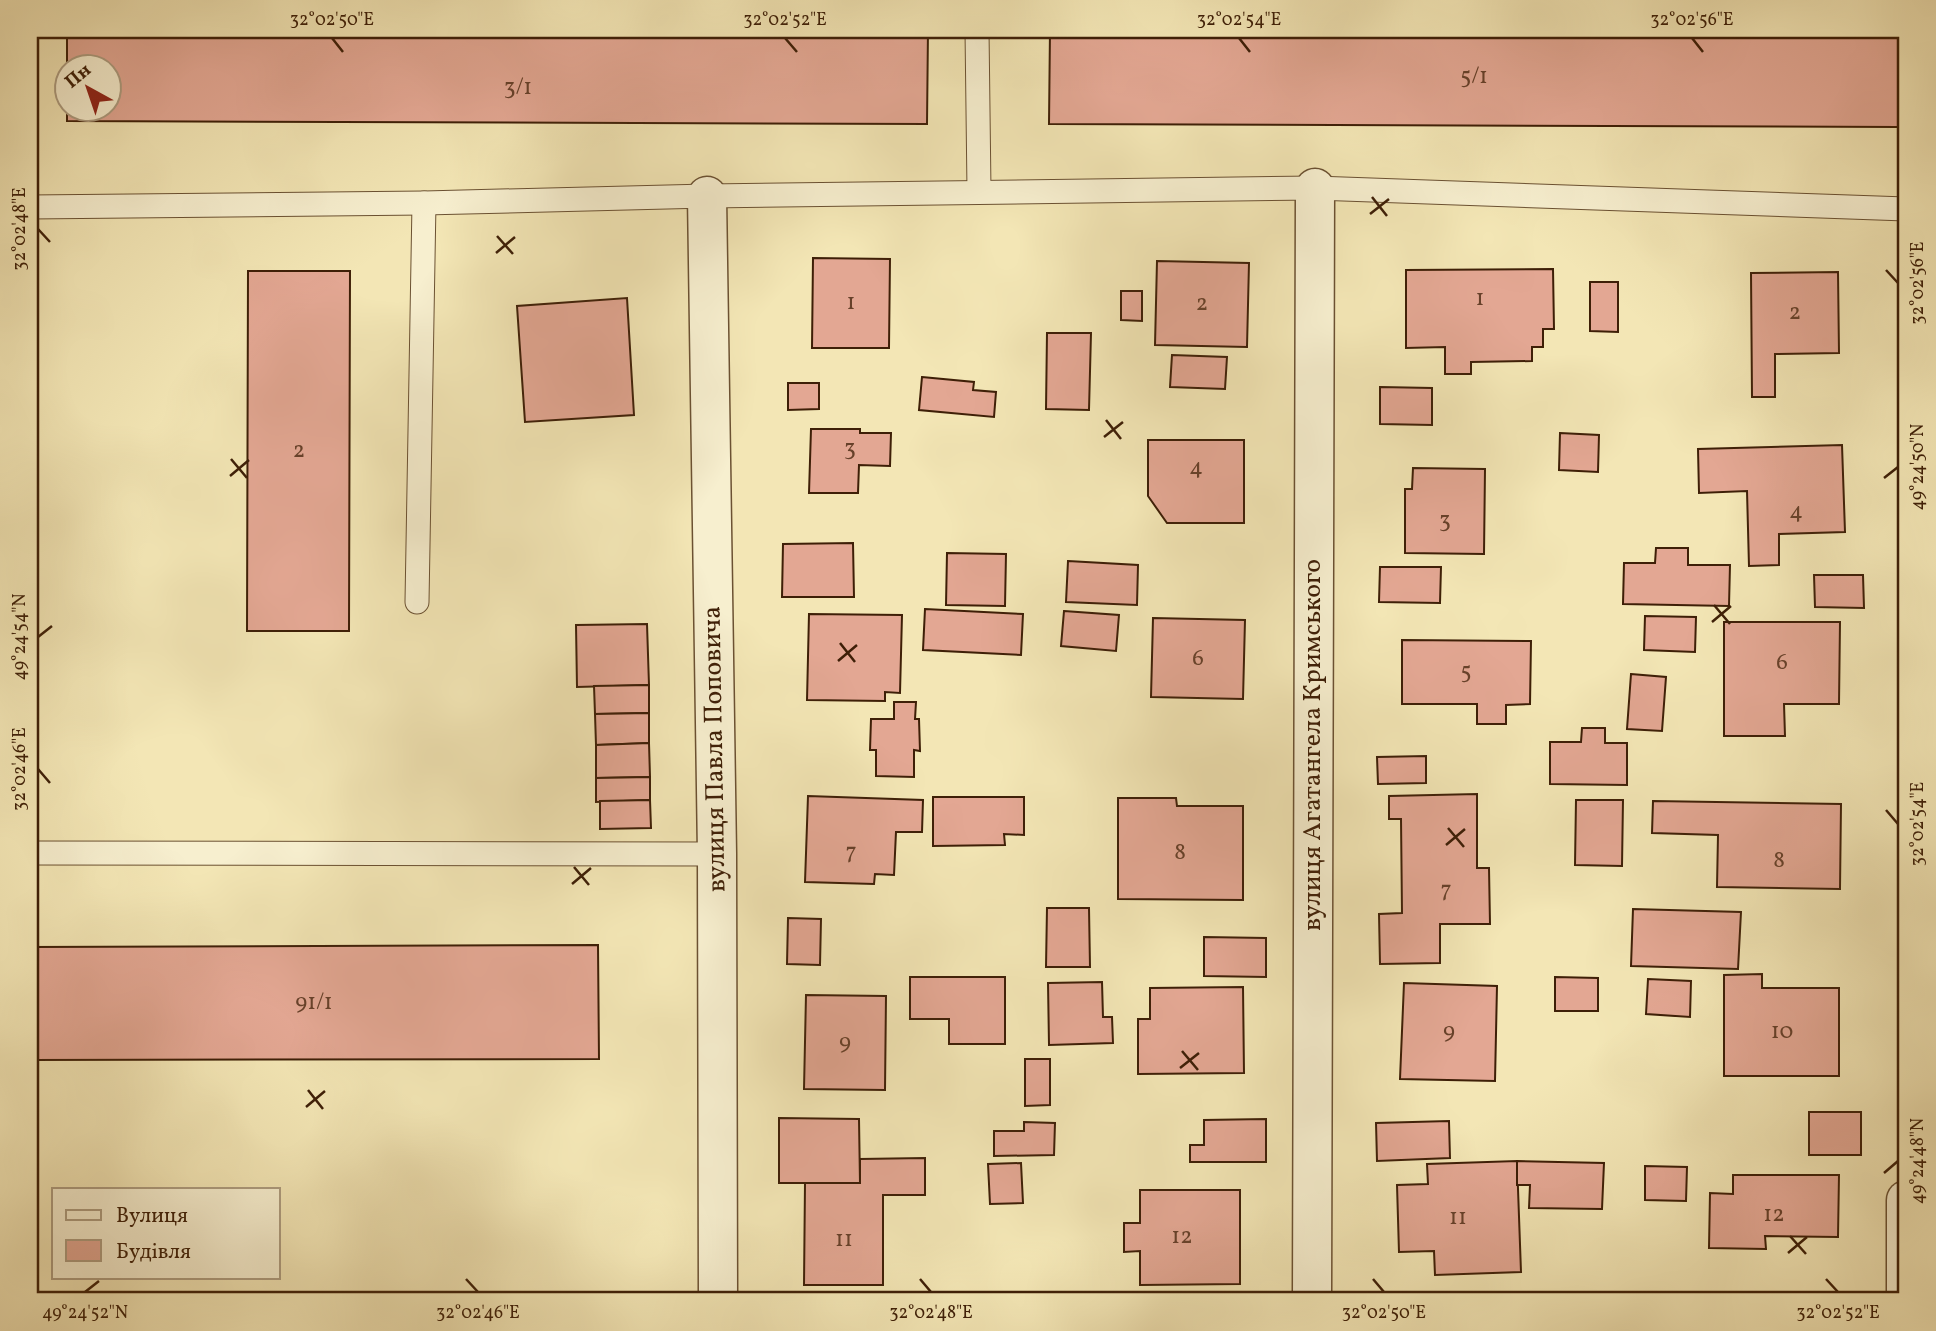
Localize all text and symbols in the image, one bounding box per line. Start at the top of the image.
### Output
text: 32°02'50"E [290,8,374,33]
text: 32°02'52"E [743,8,827,33]
text: 32°02'54"E [1197,8,1281,33]
text: 32°02'56"E [1650,8,1734,33]
north arrow [52,52,122,122]
text: Пн [60,58,97,95]
house number: 5/1 [1460,61,1488,93]
house number: 3/1 [504,72,532,104]
text: 32°02'48"E [8,187,33,271]
text: 32°02'56"E [1906,241,1931,325]
house number: 1 [1476,283,1484,315]
house number: 1 [847,287,855,319]
house number: 2 [1196,288,1208,320]
house number: 2 [1789,297,1801,329]
text: 49°24'50"N [1906,424,1931,510]
house number: 3 [844,433,856,465]
house number: 2 [293,435,305,467]
house number: 4 [1189,452,1203,484]
house number: 4 [1789,496,1803,528]
house number: 3 [1439,505,1451,537]
street label: вулиця Агатангела Кримського [1295,559,1331,931]
text: 49°24'54"N [8,593,33,681]
street label: вулиця Павла Поповича [695,606,735,892]
house number: 6 [1192,643,1204,675]
house number: 6 [1776,647,1788,679]
house number: 5 [1460,656,1472,688]
text: 32°02'46"E [8,727,33,811]
text: 32°02'54"E [1906,782,1931,866]
house number: 7 [845,837,857,869]
house number: 8 [1174,837,1186,869]
house number: 8 [1773,845,1785,877]
house number: 7 [1440,875,1452,907]
house number: 91/1 [295,987,333,1019]
house number: 9 [1443,1016,1455,1048]
house number: 10 [1771,1016,1793,1048]
house number: 9 [839,1027,851,1059]
text: 49°24'48"N [1906,1118,1931,1204]
legend [52,1188,280,1278]
house number: 12 [1763,1199,1785,1231]
text: Вулиця [116,1202,188,1231]
house number: 11 [1449,1202,1467,1234]
house number: 12 [1171,1221,1193,1253]
house number: 11 [835,1224,853,1256]
text: Будівля [116,1238,191,1267]
text: 49°24'52"N [42,1301,128,1326]
text: 32°02'46"E [436,1301,520,1326]
text: 32°02'48"E [889,1301,973,1326]
text: 32°02'50"E [1342,1301,1426,1326]
text: 32°02'52"E [1796,1301,1880,1326]

